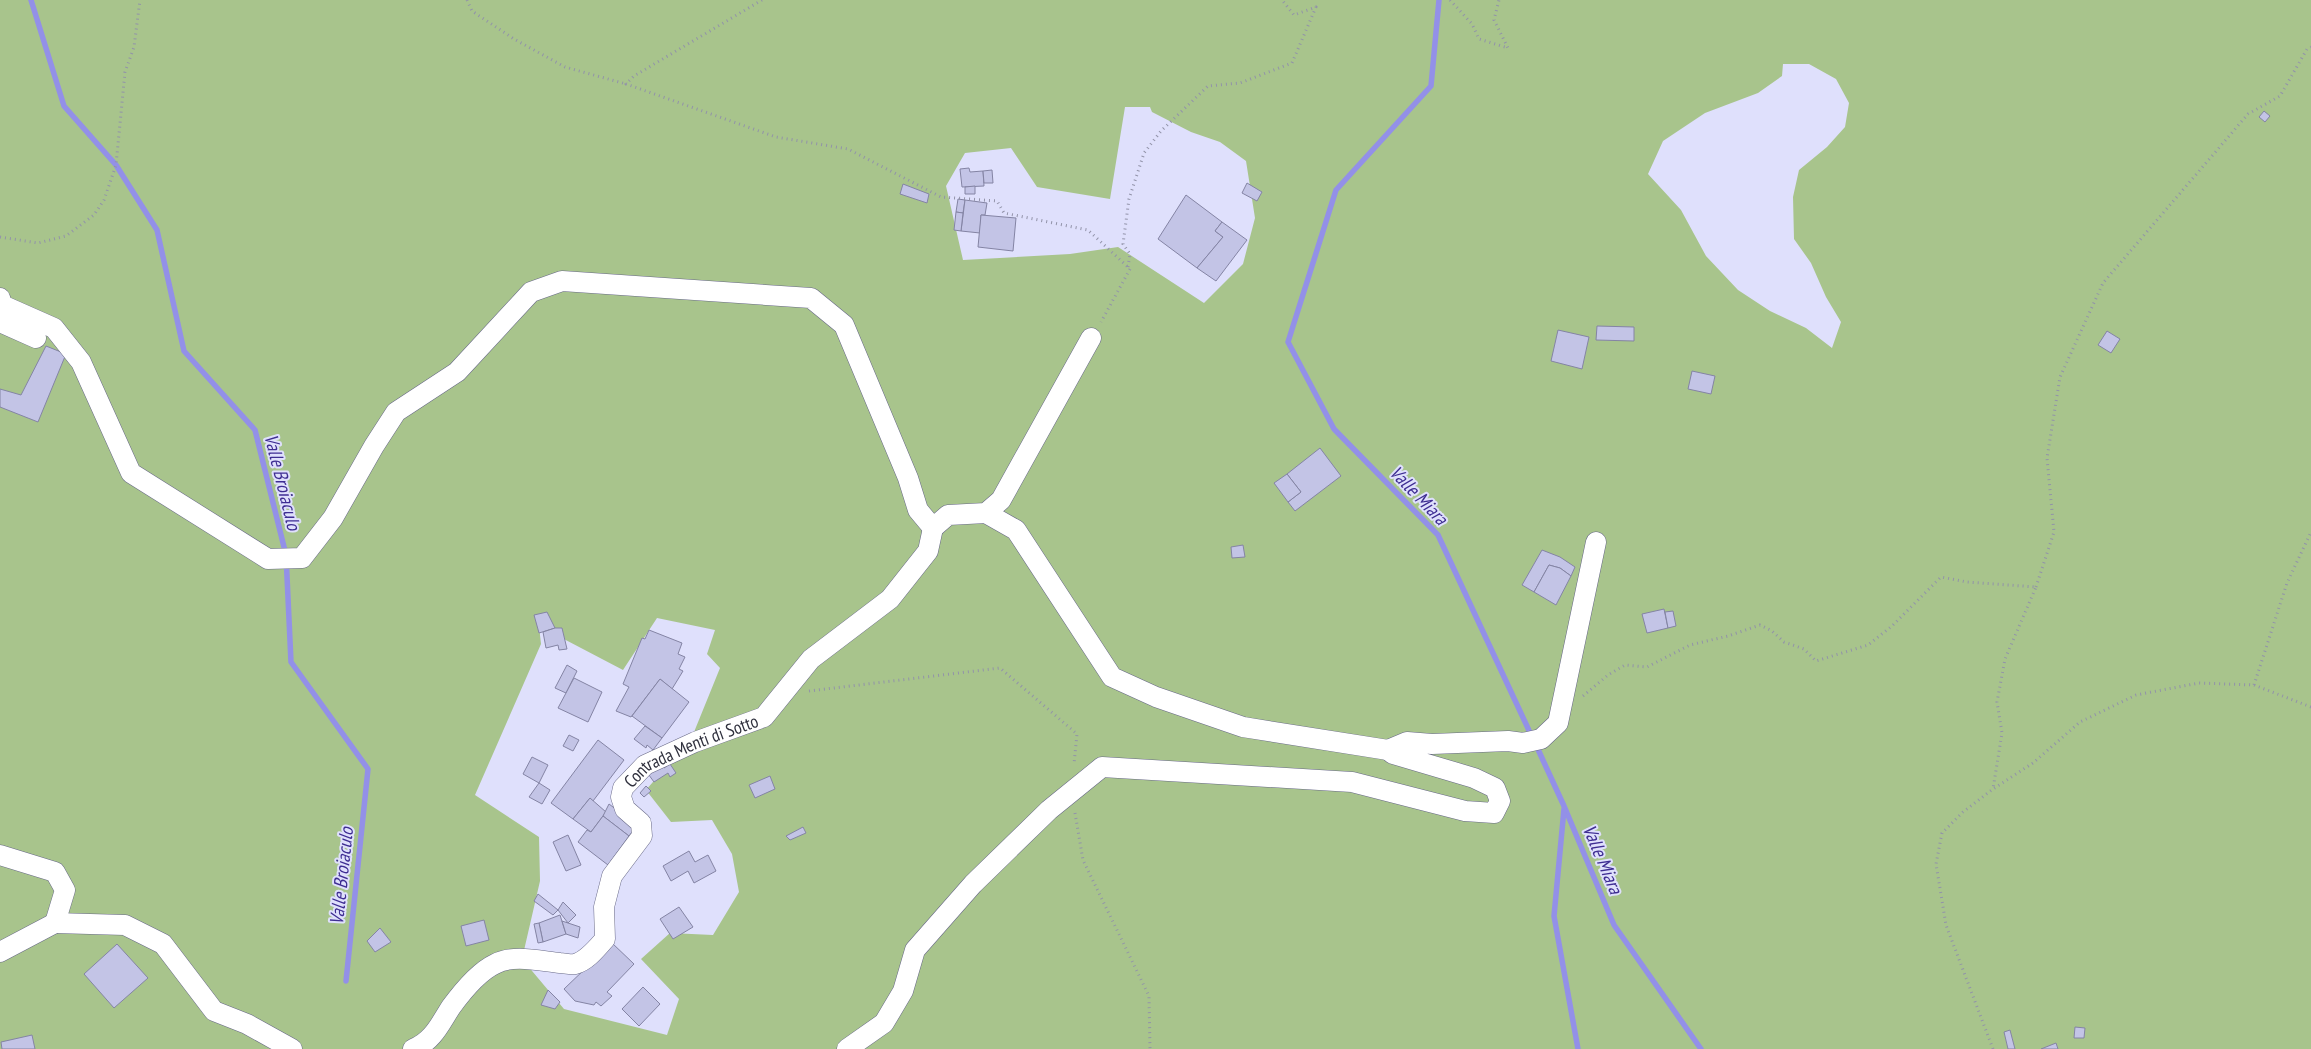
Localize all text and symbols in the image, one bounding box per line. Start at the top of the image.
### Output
water label: Valle Broiaculo [259,432,307,534]
water label: Valle Miara [1385,460,1454,531]
street label: Contrada Menti di Sotto [618,709,761,792]
water label: Valle Miara [1578,821,1629,899]
water label: Valle Broiaculo [324,824,358,926]

